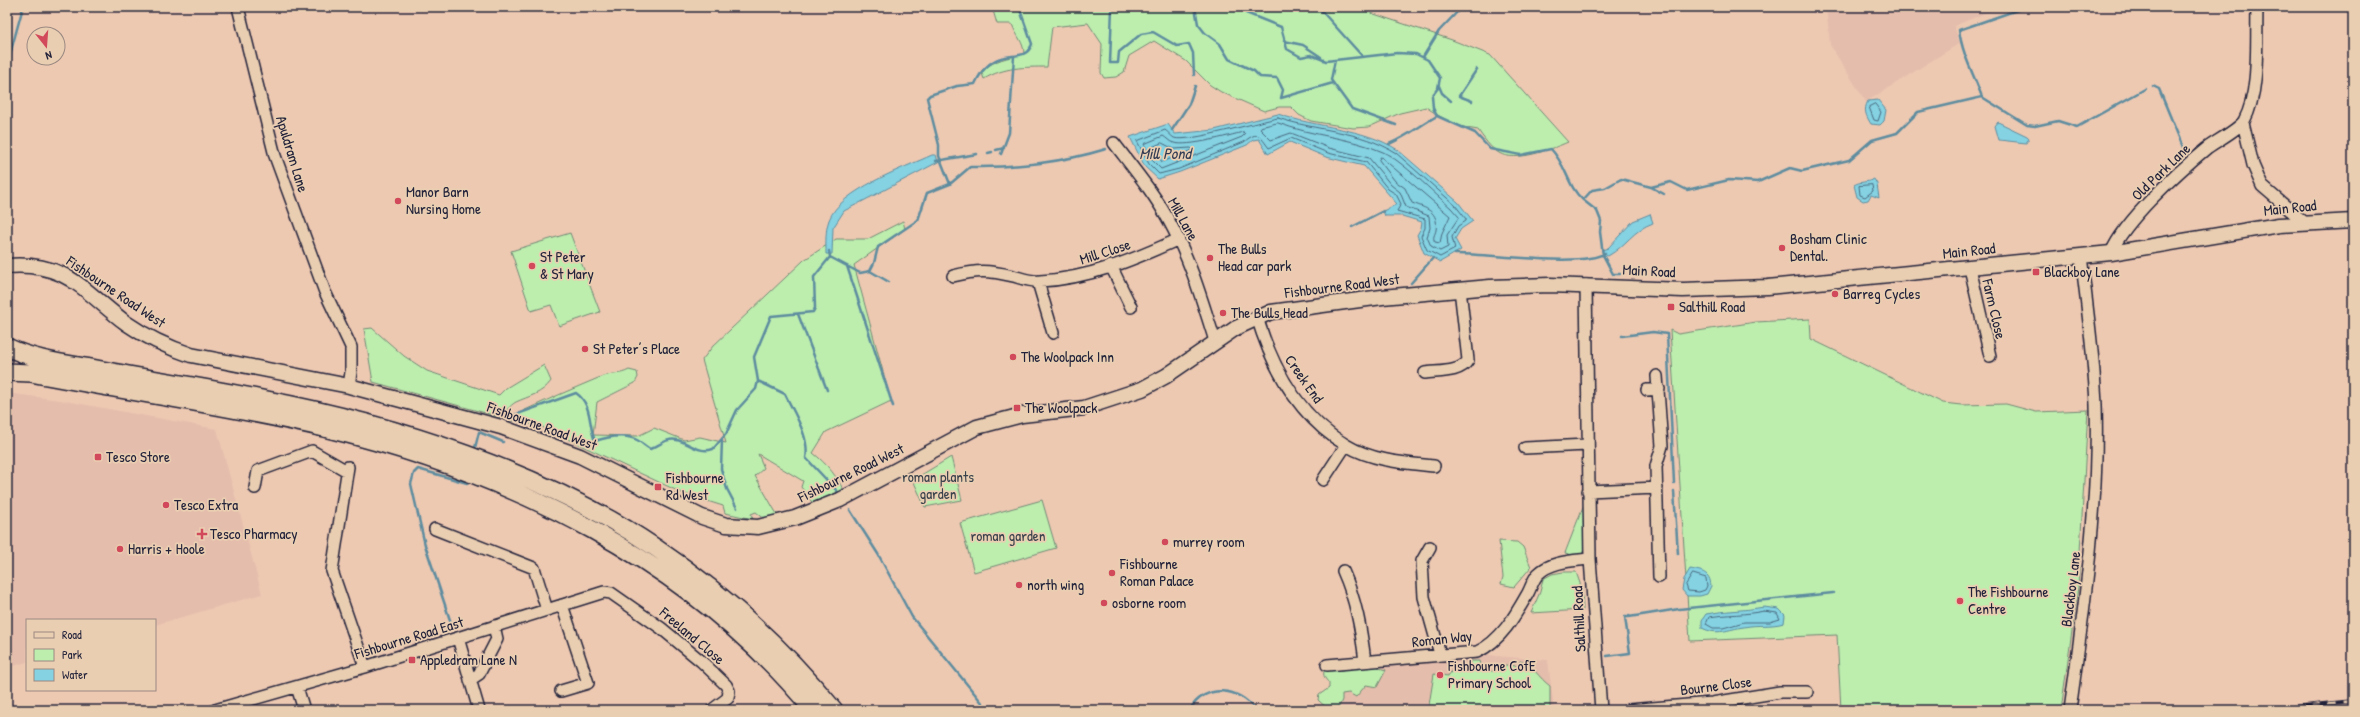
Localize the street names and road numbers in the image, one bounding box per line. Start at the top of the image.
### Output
street label: Apuldram Lane [271,113,314,195]
street label: Old Park Lane [2127,138,2195,205]
street label: Mill Lane [1163,193,1204,244]
street label: Main Road [2263,194,2318,221]
street label: Mill Close [1077,233,1133,270]
street label: Main Road [1942,237,1997,264]
street label: Fishbourne Road West [62,250,171,333]
street label: Main Road [1622,259,1676,282]
street label: Fishbourne Road West [1282,268,1401,303]
street label: Farm Close [1977,276,2012,341]
street label: Creek End [1280,350,1329,407]
street label: Fishbourne Road West [483,396,601,455]
street label: Fishbourne Road West [793,437,908,508]
street label: Blackboy Lane [2055,550,2086,628]
street label: Salthill Road [1566,585,1591,653]
street label: Freeland Close [654,601,729,669]
street label: Fishbourne Road East [351,611,467,664]
street label: Roman Way [1411,625,1473,652]
street label: Bourne Close [1679,671,1753,700]

